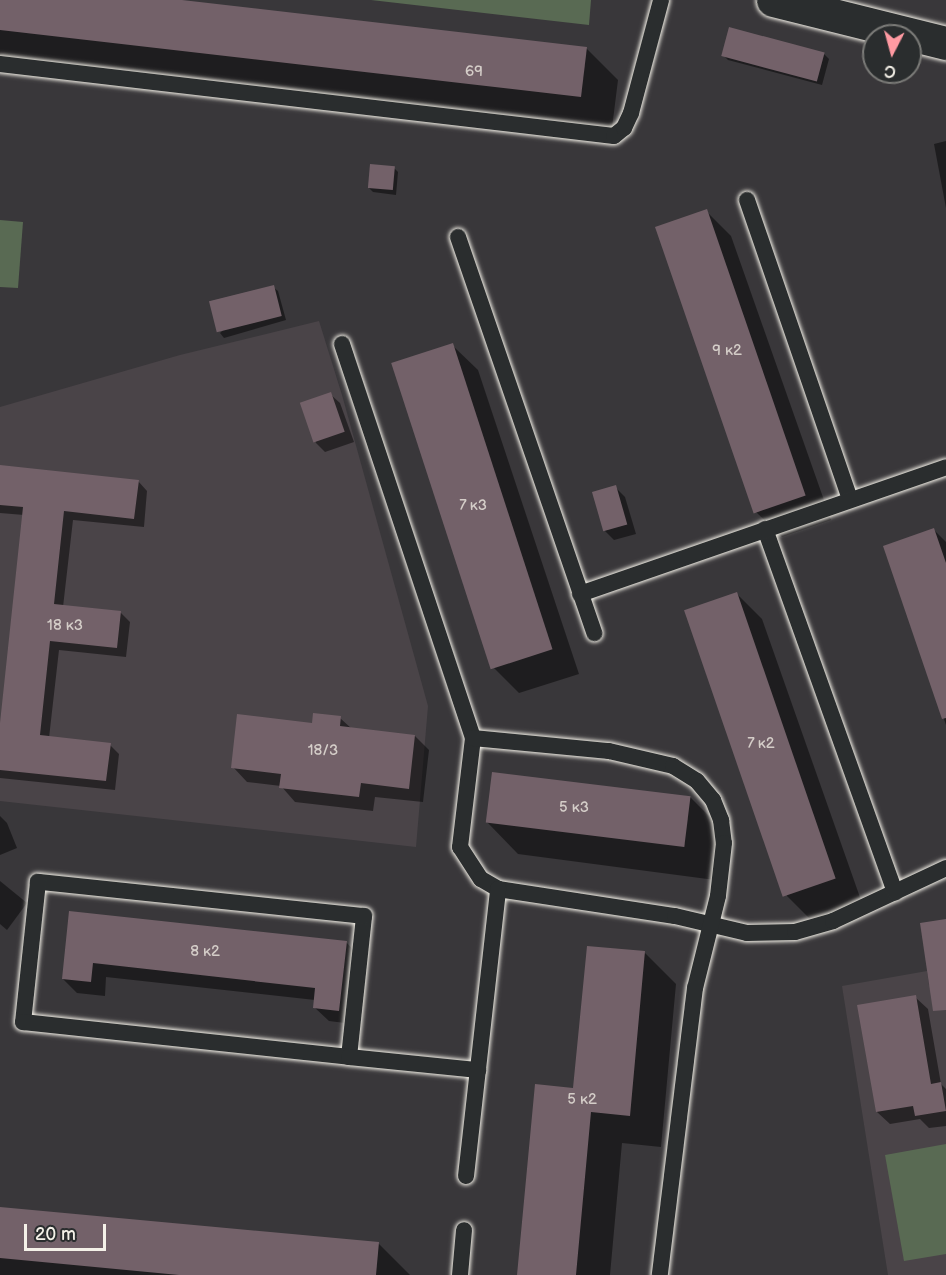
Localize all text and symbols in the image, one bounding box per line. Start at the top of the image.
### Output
north arrow [862,24,922,84]
text: С [884,60,897,80]
house number: 69 [465,63,483,81]
house number: 9 к2 [712,342,742,360]
house number: 7 к3 [459,497,487,515]
house number: 18 к3 [47,617,83,635]
house number: 7 к2 [747,735,775,753]
house number: 18/3 [308,742,338,760]
house number: 5 к3 [559,799,589,817]
house number: 8 к2 [190,943,220,961]
house number: 5 к2 [567,1091,597,1109]
scale bar [27,1212,110,1250]
text: 20 m [35,1224,76,1245]

